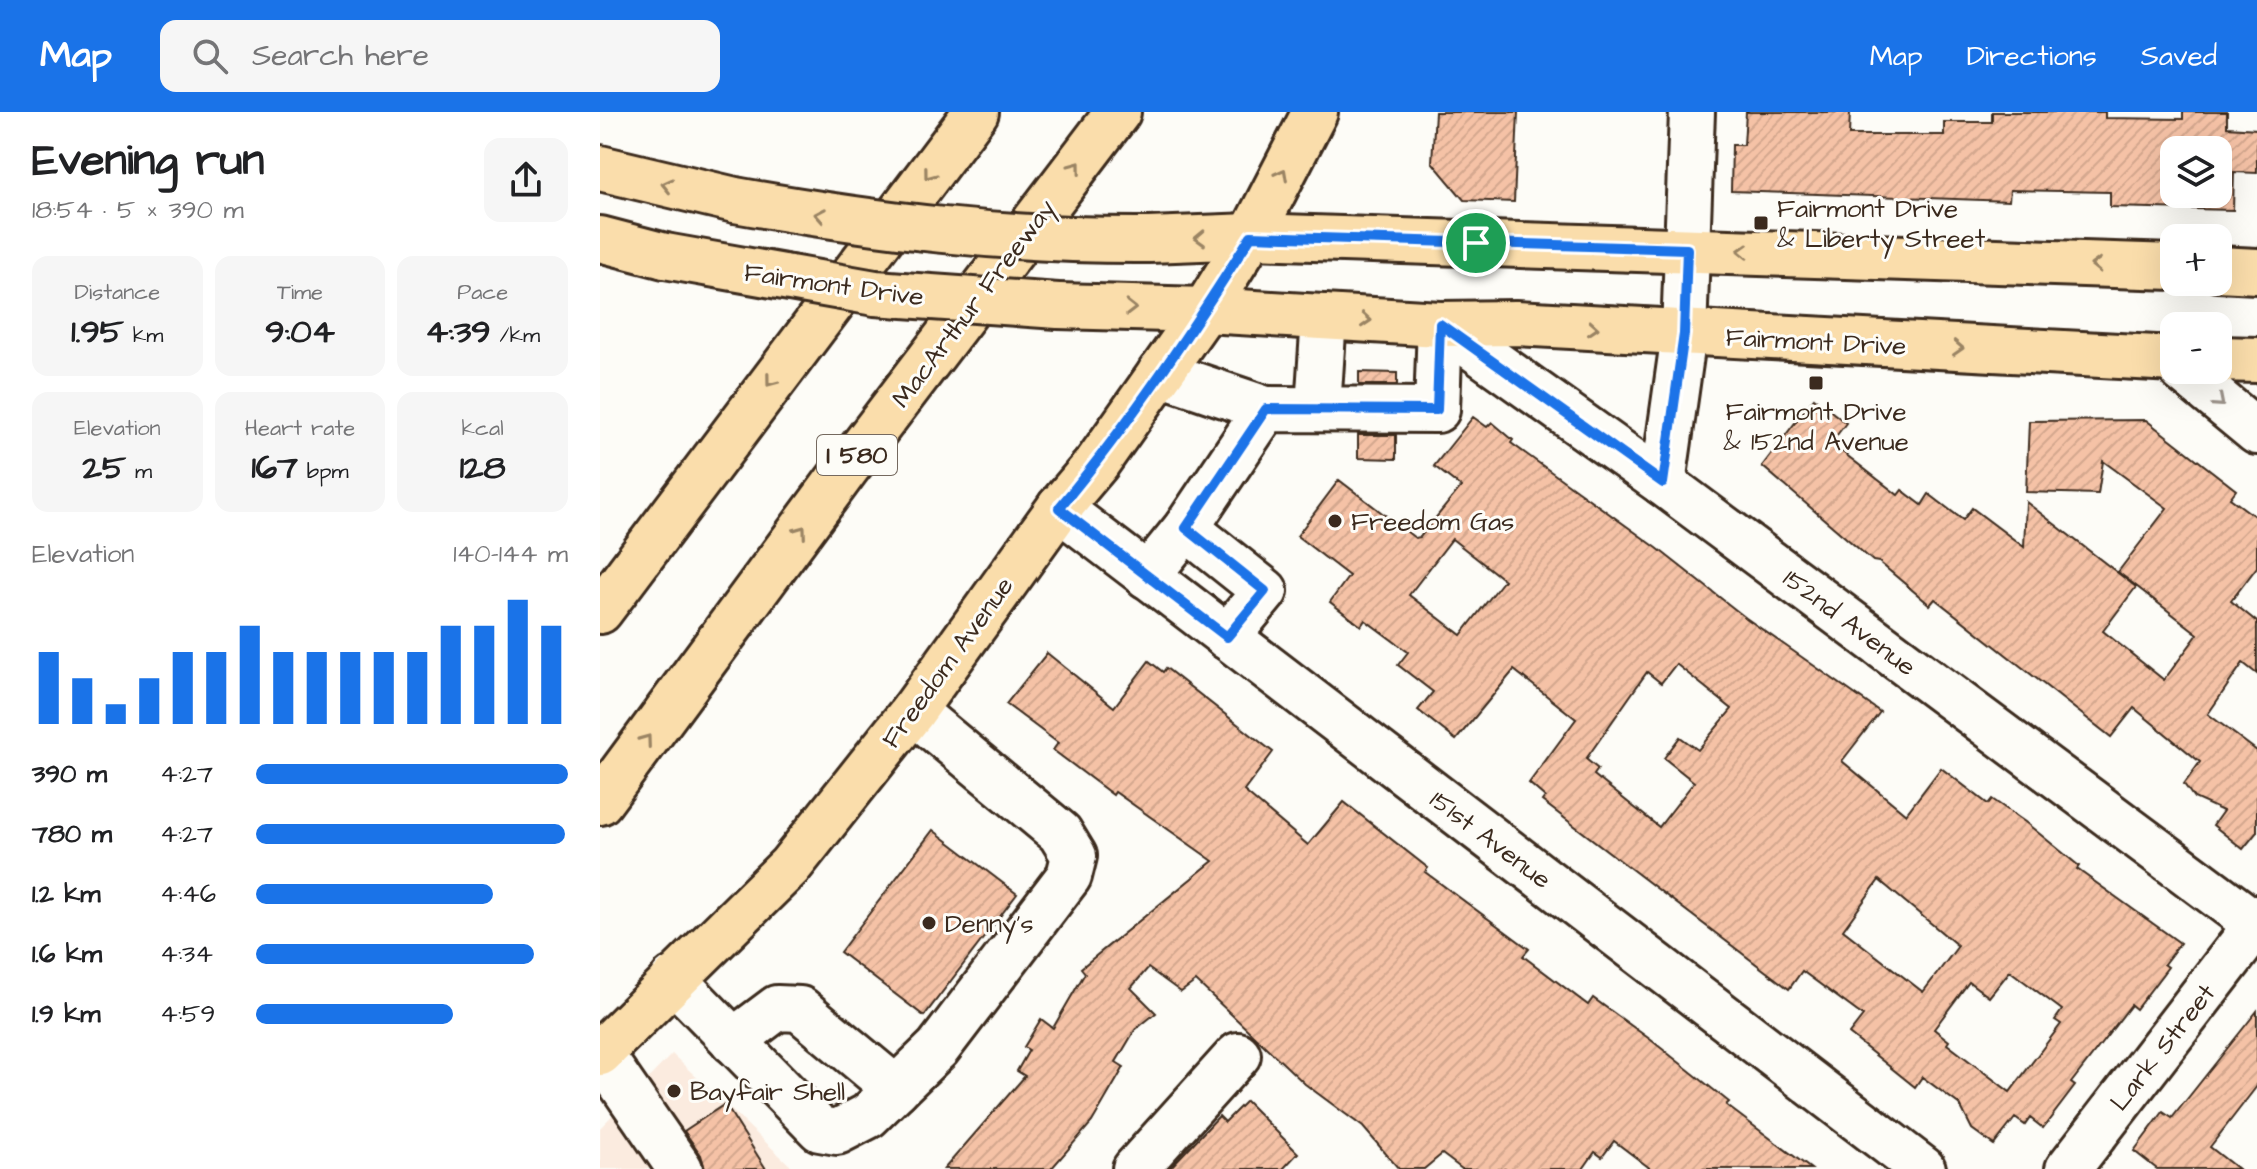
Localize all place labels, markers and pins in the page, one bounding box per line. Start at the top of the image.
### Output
place label: Fairmont Drive & Liberty Street [1777,191,1986,259]
pin [1442,209,1510,277]
marker: Fairmont Drive & Liberty Street [1752,214,1770,232]
marker: Fairmont Drive & 152nd Avenue [1807,374,1825,392]
place label: Fairmont Drive & 152nd Avenue [1723,394,1909,460]
place label: Freedom Gas [1351,504,1514,540]
marker: Freedom Gas [1326,512,1344,530]
place label: Denny's [945,906,1033,944]
marker: Denny's [920,914,938,932]
place label: Bayfair Shell [690,1074,845,1112]
marker: Bayfair Shell [665,1082,683,1100]

